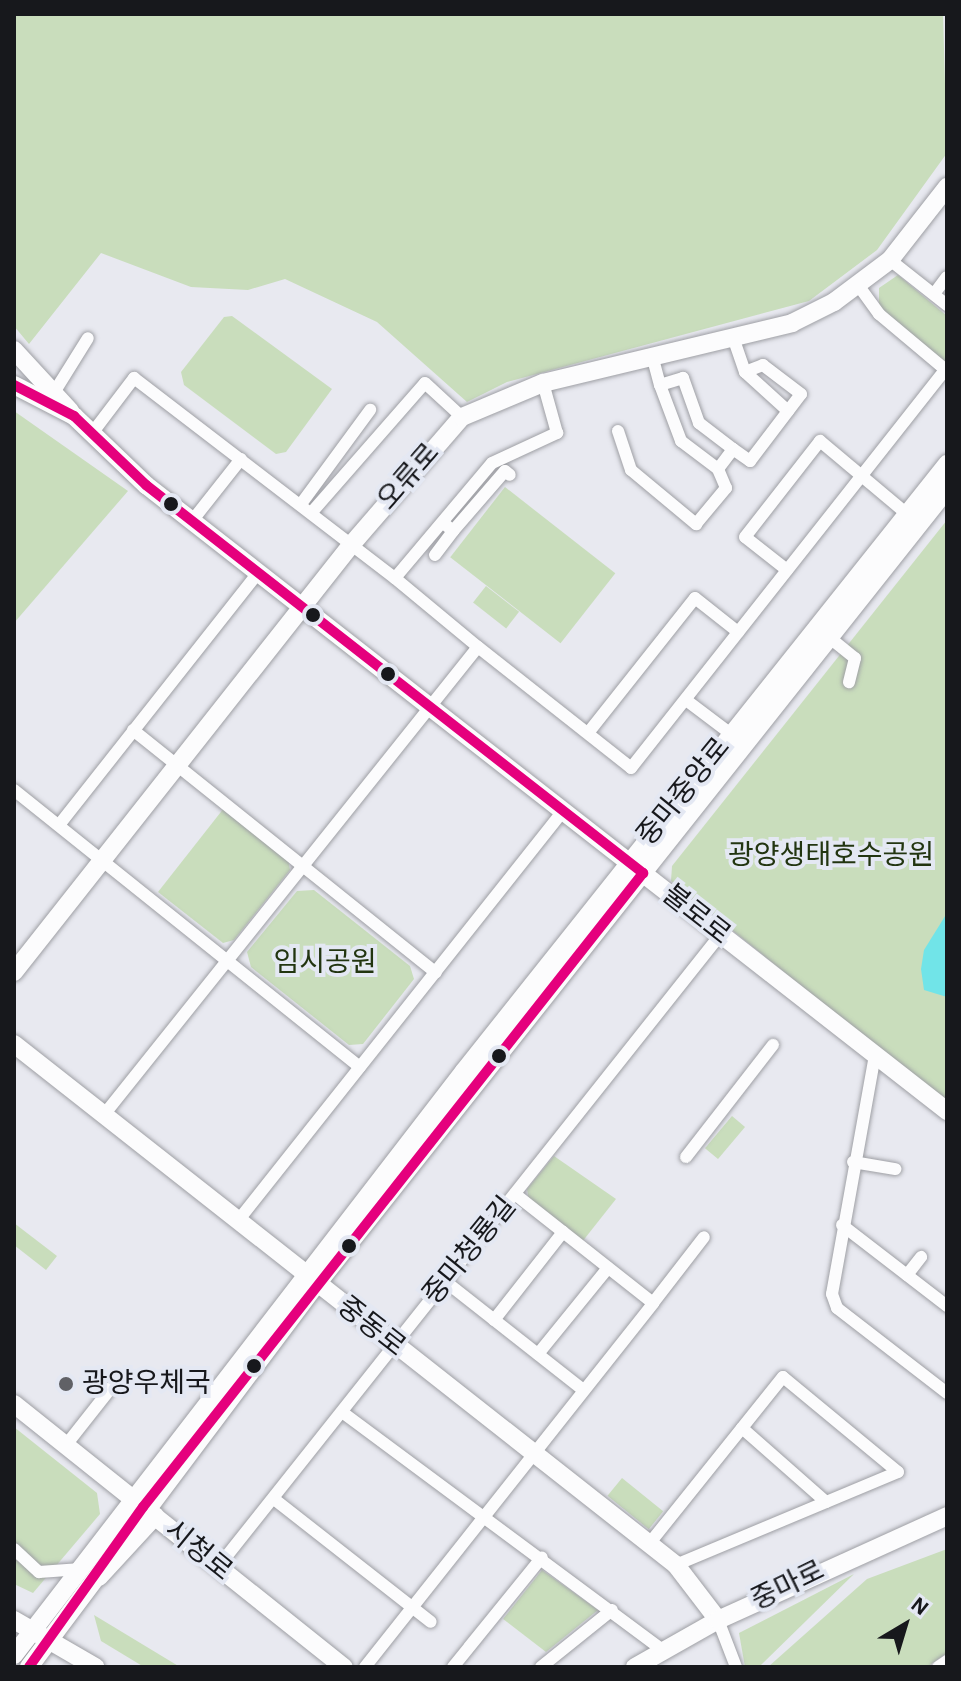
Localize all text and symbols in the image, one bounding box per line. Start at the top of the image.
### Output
street label: 오류로 [371,437,447,517]
unlabelled marker [163,496,179,512]
unlabelled marker [305,607,321,623]
unlabelled marker [380,666,396,682]
street label: 중마중앙로 [630,731,738,853]
park label: 광양생태호수공원 [728,839,934,873]
street label: 불로로 [655,878,737,952]
park label: 임시공원 [273,946,377,980]
unlabelled marker [491,1048,507,1064]
street label: 중마청룡길 [416,1190,524,1312]
unlabelled marker [341,1238,357,1254]
street label: 중동로 [330,1290,412,1364]
unlabelled marker [246,1358,262,1374]
place label: 광양우체국 [82,1367,211,1401]
marker: 광양우체국 [57,1375,75,1393]
street label: 시청로 [157,1514,239,1588]
street label: 중마로 [746,1554,830,1618]
north arrow [865,1585,945,1665]
text: N [907,1593,933,1619]

